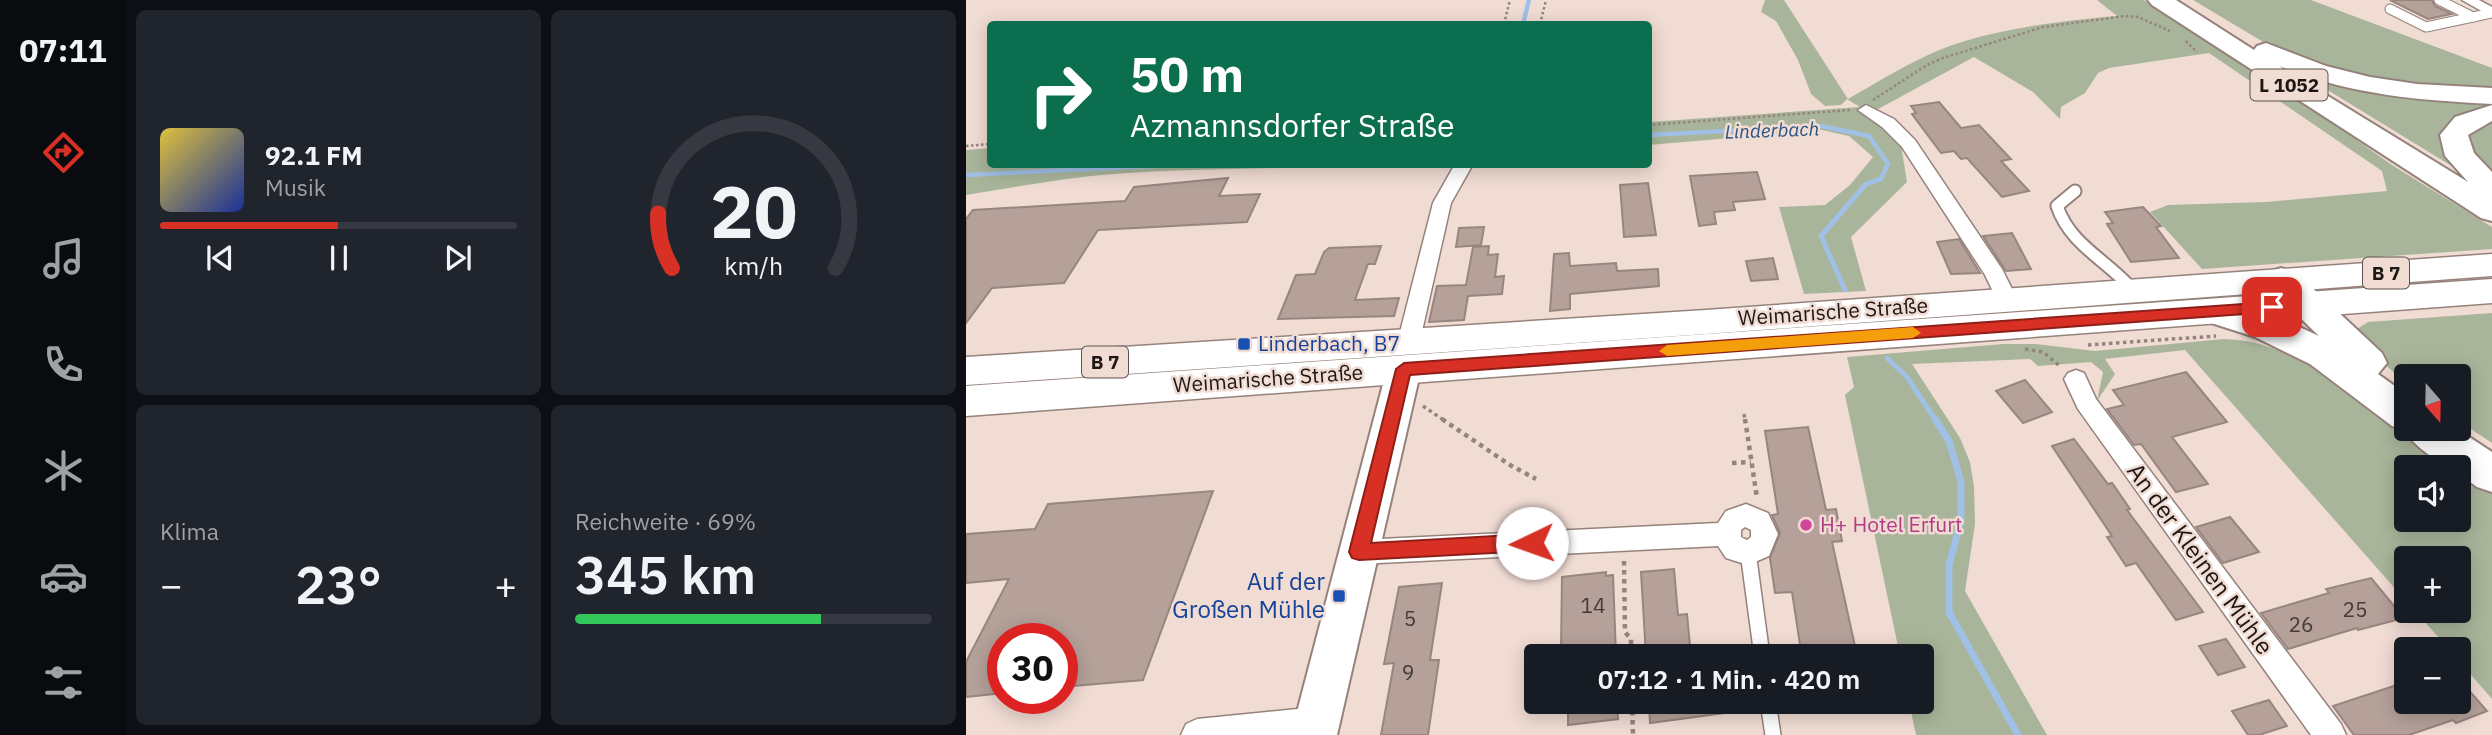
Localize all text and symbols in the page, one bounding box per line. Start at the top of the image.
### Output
text: 07:11 [19,29,107,71]
text: 50 m [1130,42,1244,105]
icon: right [1015,49,1106,140]
road number: L 1052 [2250,69,2328,100]
text: Azmannsdorfer Straße [1130,104,1455,146]
water label: Linderbach [1724,116,1820,144]
icon: directions [39,128,88,177]
text: 92.1 FM [265,138,363,172]
text: 20 [710,164,797,259]
text: Musik [265,172,326,202]
icon: music [39,234,88,283]
icon: previous [201,239,239,277]
icon: pause [320,239,358,277]
icon: next [439,239,477,277]
text: km/h [724,249,783,282]
road number: B 7 [2363,258,2409,288]
pin [2242,277,2302,337]
icon: arrive [2253,288,2291,326]
street label: Weimarische Straße [1737,290,1929,332]
place label: Linderbach, B7 [1258,329,1400,357]
marker: Linderbach, B7 [1236,336,1252,352]
icon: phone [39,340,88,389]
road number: B 7 [1082,346,1128,378]
street label: Weimarische Straße [1172,357,1364,399]
north arrow [2394,364,2471,441]
map controls [2394,364,2471,714]
icon: climate [39,446,88,495]
button: sound [2394,455,2471,532]
street label: An der Kleinen Mühle [2120,456,2281,661]
text: Reichweite · 69% [575,506,756,536]
position arrow [1495,506,1569,580]
place label: H+ Hotel Erfurt [1820,510,1962,538]
text: Klima [160,516,219,546]
marker: H+ Hotel Erfurt [1798,517,1814,533]
text: 345 km [575,541,756,608]
button: + [2394,546,2471,623]
text: 23° [295,551,382,618]
icon: car [39,552,88,601]
text: − [160,560,183,609]
text: + [494,560,517,609]
place label: Auf der Großen Mühle [1172,565,1325,625]
marker: Auf der Großen Mühle [1331,588,1347,604]
house number: 14 [1580,591,1606,619]
house number: 25 [2342,595,2368,623]
house number: 5 [1404,604,1416,632]
house number: 26 [2288,610,2314,638]
speed limit sign: 30 [987,623,1078,714]
button: − [2394,637,2471,714]
icon: filters [39,658,88,707]
house number: 9 [1402,658,1414,686]
text: 07:12 · 1 Min. · 420 m [1598,662,1860,696]

